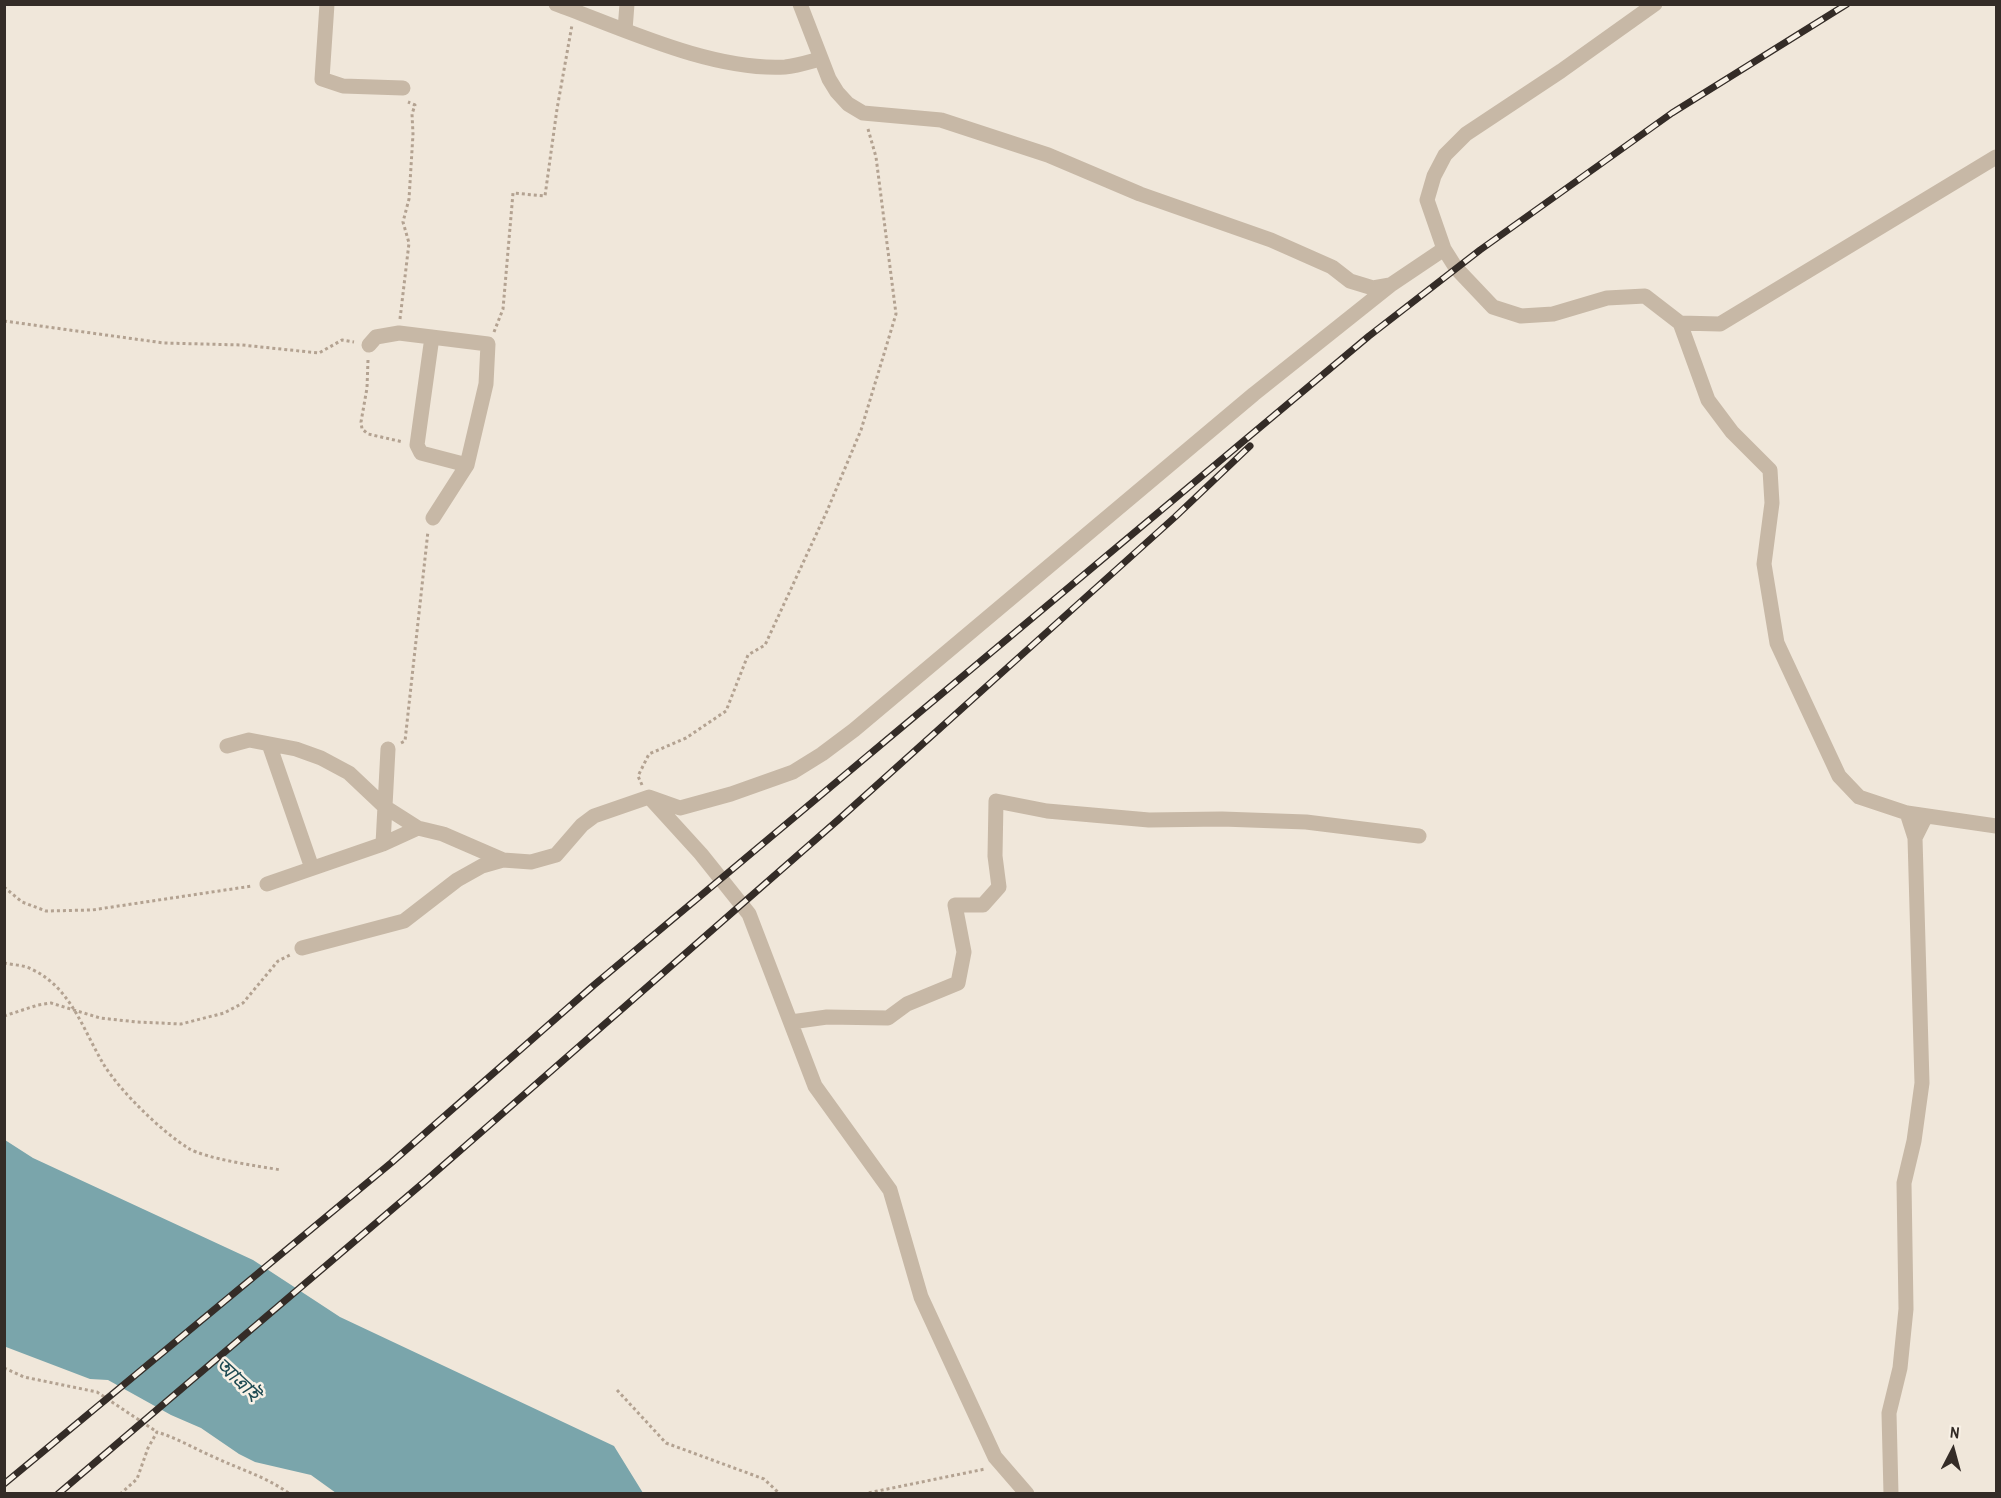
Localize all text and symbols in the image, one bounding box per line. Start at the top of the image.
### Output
water label: আত্রাই [210,1353,264,1407]
north arrow [1923,1420,1983,1480]
text: N [1949,1421,1961,1444]

